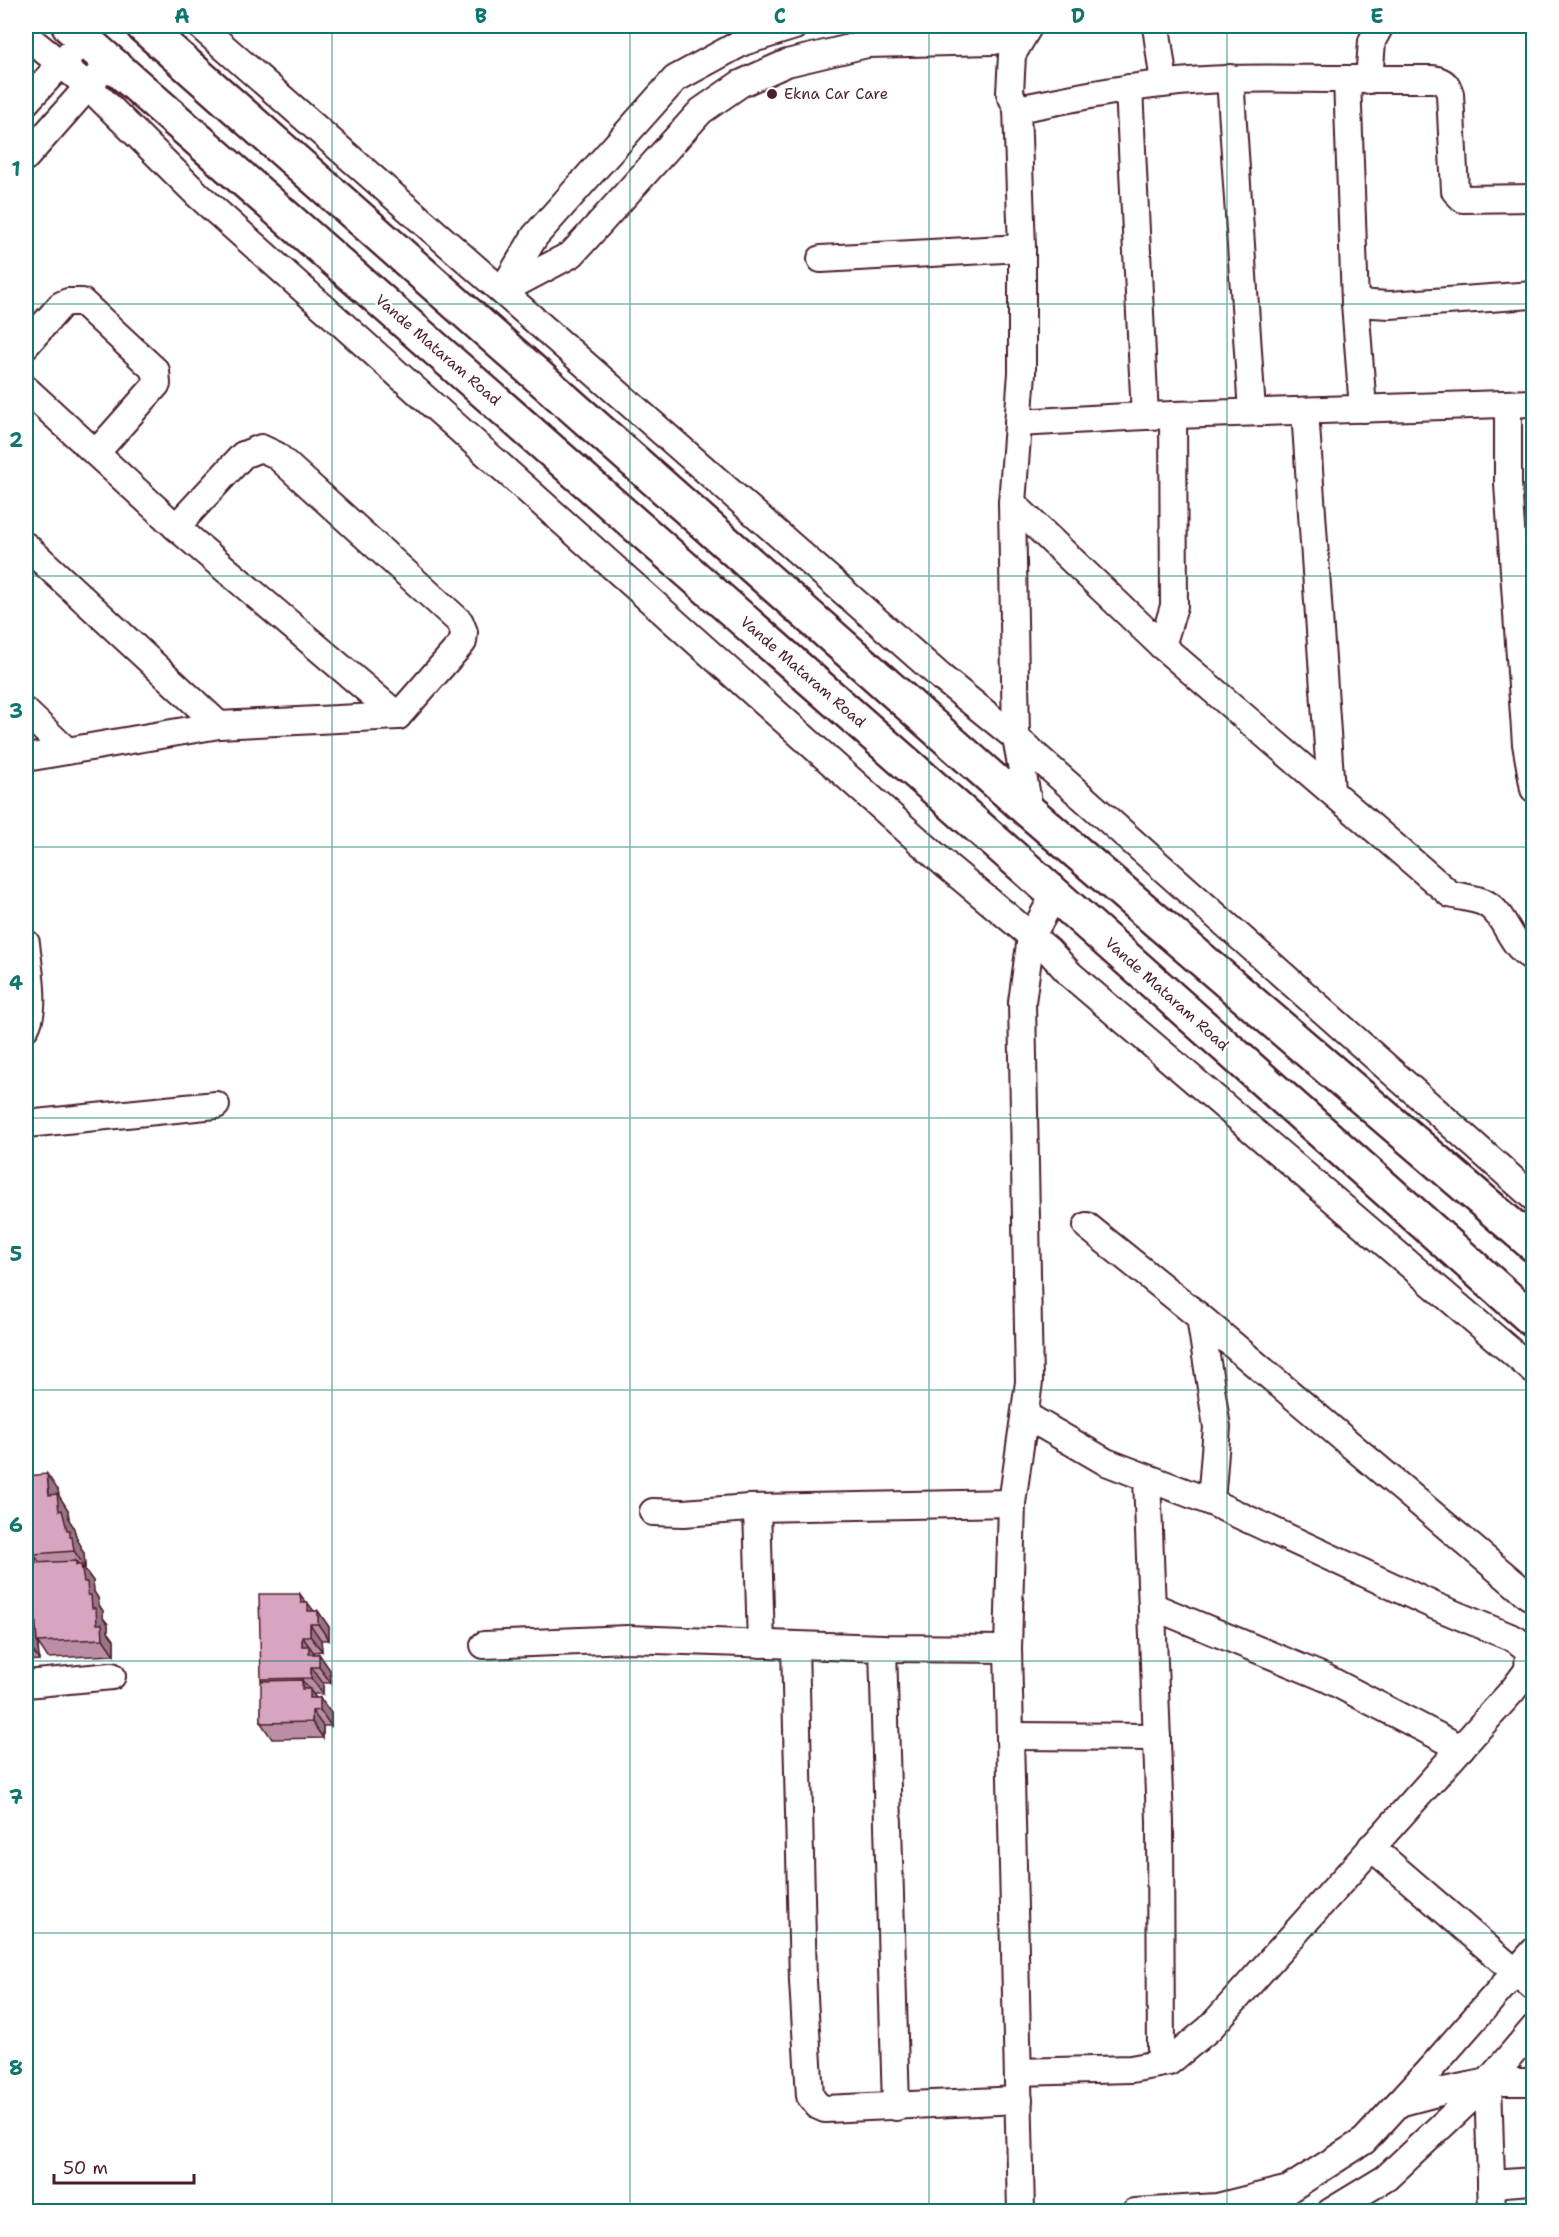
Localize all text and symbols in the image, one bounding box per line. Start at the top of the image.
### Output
text: A [174,3,190,29]
text: B [475,3,487,29]
text: C [774,3,786,29]
text: D [1071,3,1085,29]
text: E [1370,3,1384,29]
place label: Ekna Car Care [784,84,888,104]
marker: Ekna Car Care [765,87,779,101]
text: 1 [11,156,21,182]
street label: Vande Mataram Road [371,290,505,410]
text: 2 [9,427,23,453]
street label: Vande Mataram Road [736,612,870,732]
text: 3 [9,698,23,724]
street label: Vande Mataram Road [1101,933,1234,1055]
text: 4 [9,970,23,996]
text: 5 [10,1241,22,1267]
text: 6 [9,1512,23,1538]
text: 7 [9,1784,23,1810]
text: 8 [9,2055,23,2081]
scale bar [54,2147,194,2185]
text: 50 m [63,2156,108,2180]

